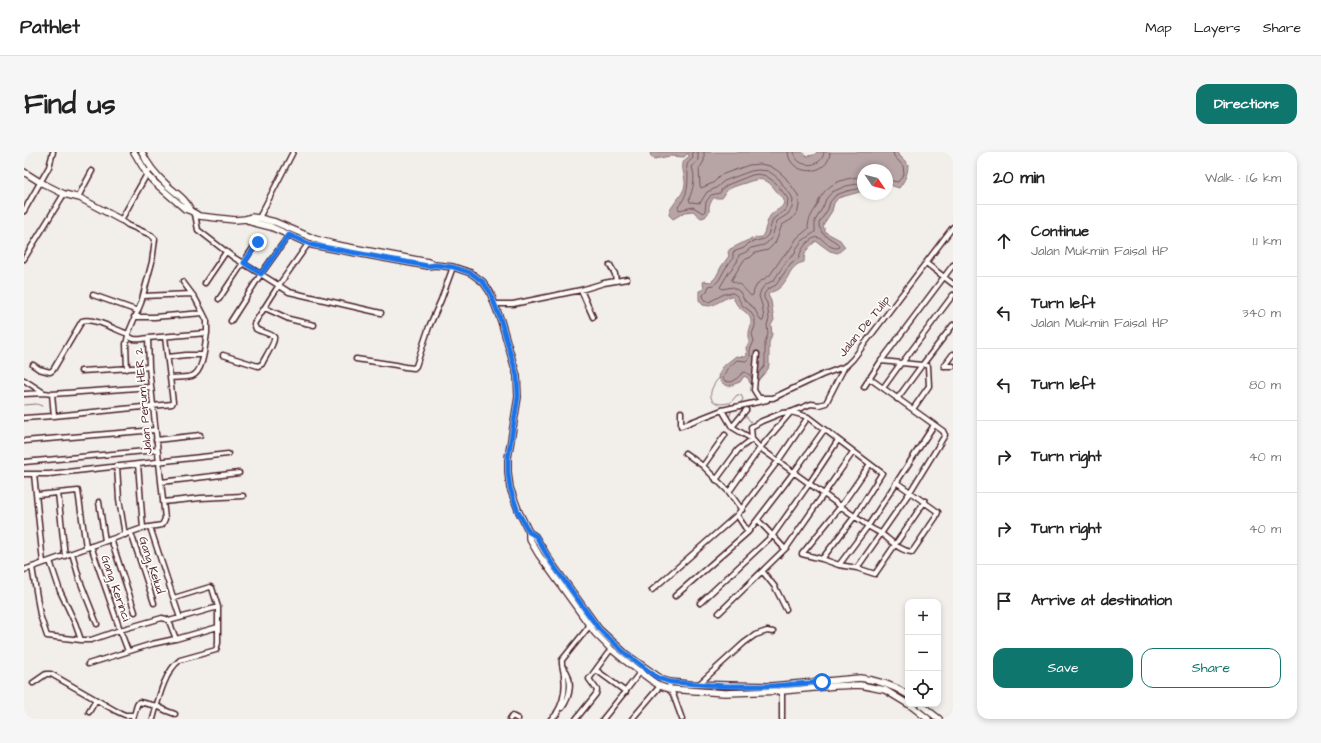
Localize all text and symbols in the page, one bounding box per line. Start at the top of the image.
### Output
text: Pathlet [20,14,80,41]
text: Map [1145,18,1172,38]
text: Layers [1194,18,1241,38]
text: Share [1263,18,1301,38]
button: Directions [1196,84,1297,124]
text: Find us [24,85,115,124]
north arrow [857,164,893,200]
text: 20 min [993,166,1045,190]
text: Walk · 1.6 km [1205,169,1281,187]
text: Continue [1031,221,1089,242]
icon: ahead [993,230,1015,252]
text: 1.1 km [1253,232,1281,250]
route end [249,233,267,251]
text: Jalan Mukmin Faisal HP [1031,242,1168,260]
street label: Jalan De Tulip [834,292,895,361]
text: Turn left [1031,293,1095,314]
icon: left [993,302,1015,324]
text: 340 m [1242,304,1281,322]
text: Jalan Mukmin Faisal HP [1031,314,1168,332]
street label: Jalan Perum HER 2 [130,347,157,455]
icon: left [993,374,1015,396]
text: Turn left [1031,374,1095,395]
text: 80 m [1249,376,1281,394]
icon: right [993,446,1015,468]
text: Turn right [1031,446,1102,467]
text: 40 m [1249,448,1281,466]
icon: right [993,518,1015,540]
text: Turn right [1031,518,1102,539]
text: 40 m [1249,520,1281,538]
street label: Gang Kelud [133,534,169,596]
street label: Gang Kerinci [95,553,135,624]
icon: arrive [993,590,1015,612]
text: Arrive at destination [1031,590,1172,611]
map controls [905,599,941,707]
button: + [905,599,941,635]
button: − [905,635,941,671]
button: Save [993,648,1133,688]
button: Share [1141,648,1281,688]
button: locate [905,671,941,707]
route start [813,673,831,691]

